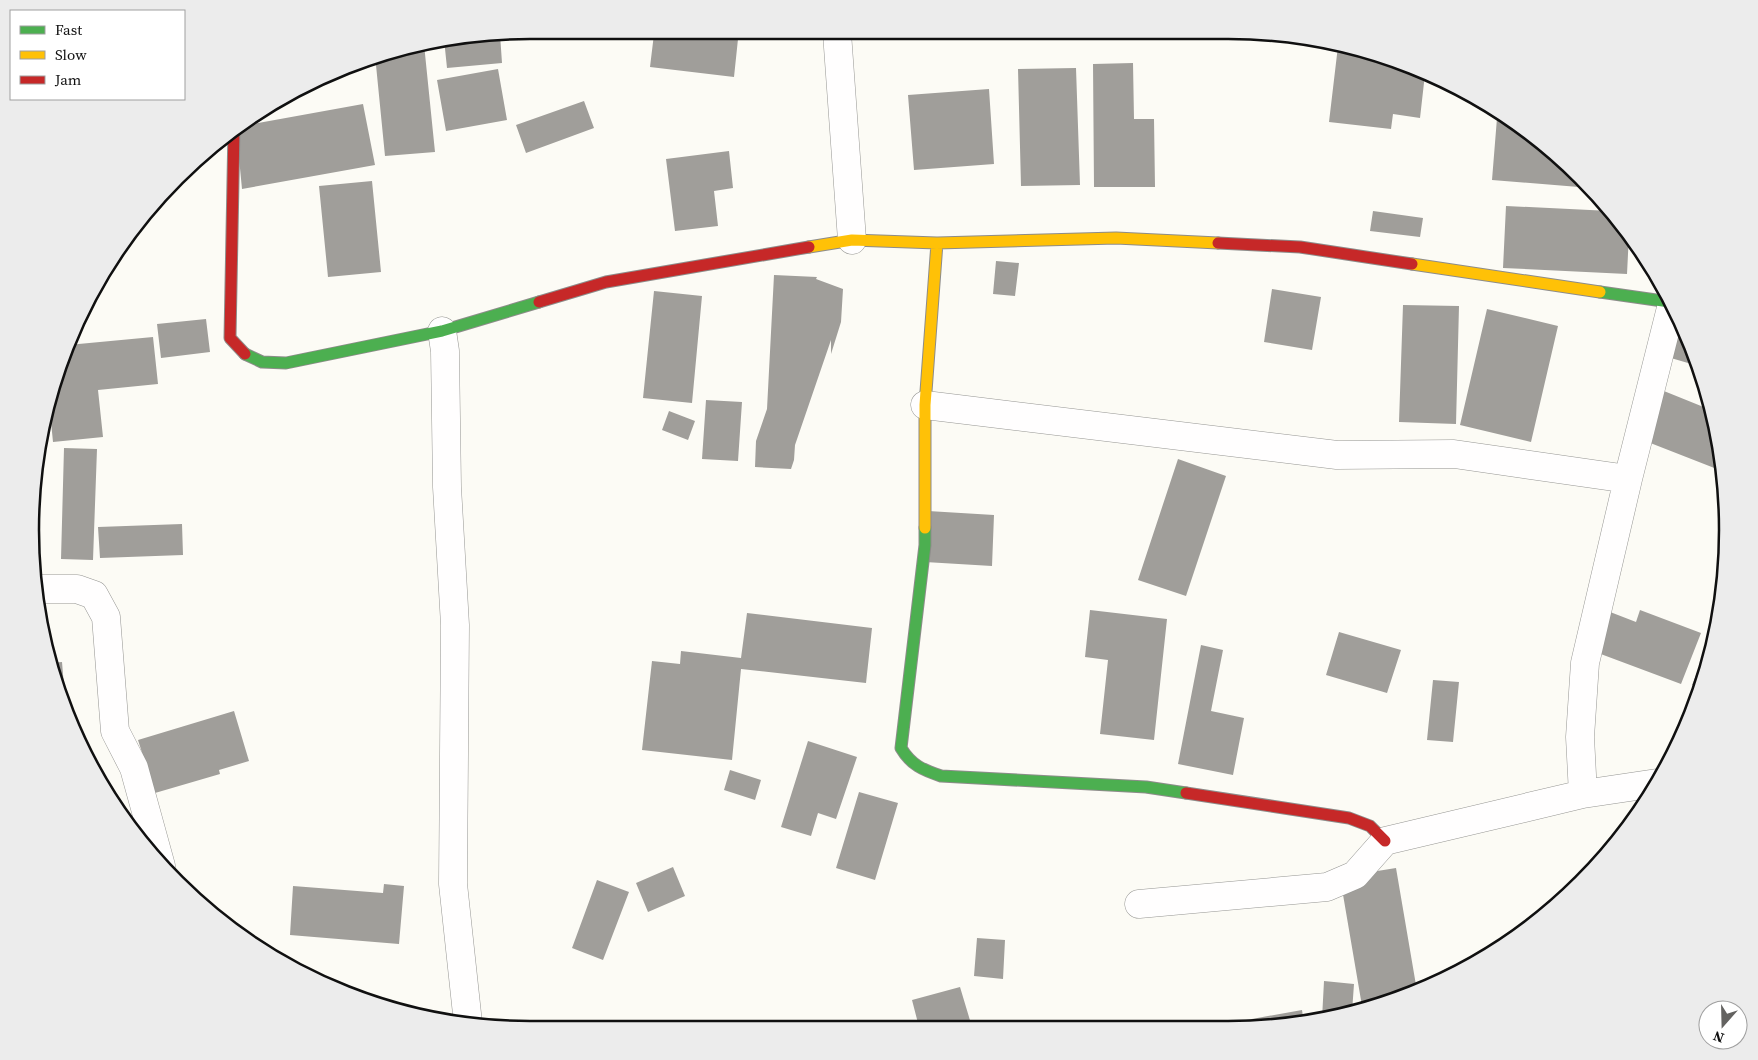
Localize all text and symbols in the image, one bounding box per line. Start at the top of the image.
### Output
legend [10,10,185,100]
text: Fast [55,19,82,40]
text: Slow [55,44,87,65]
text: Jam [54,69,82,90]
north arrow [1698,1000,1748,1050]
text: N [1710,1026,1727,1048]

